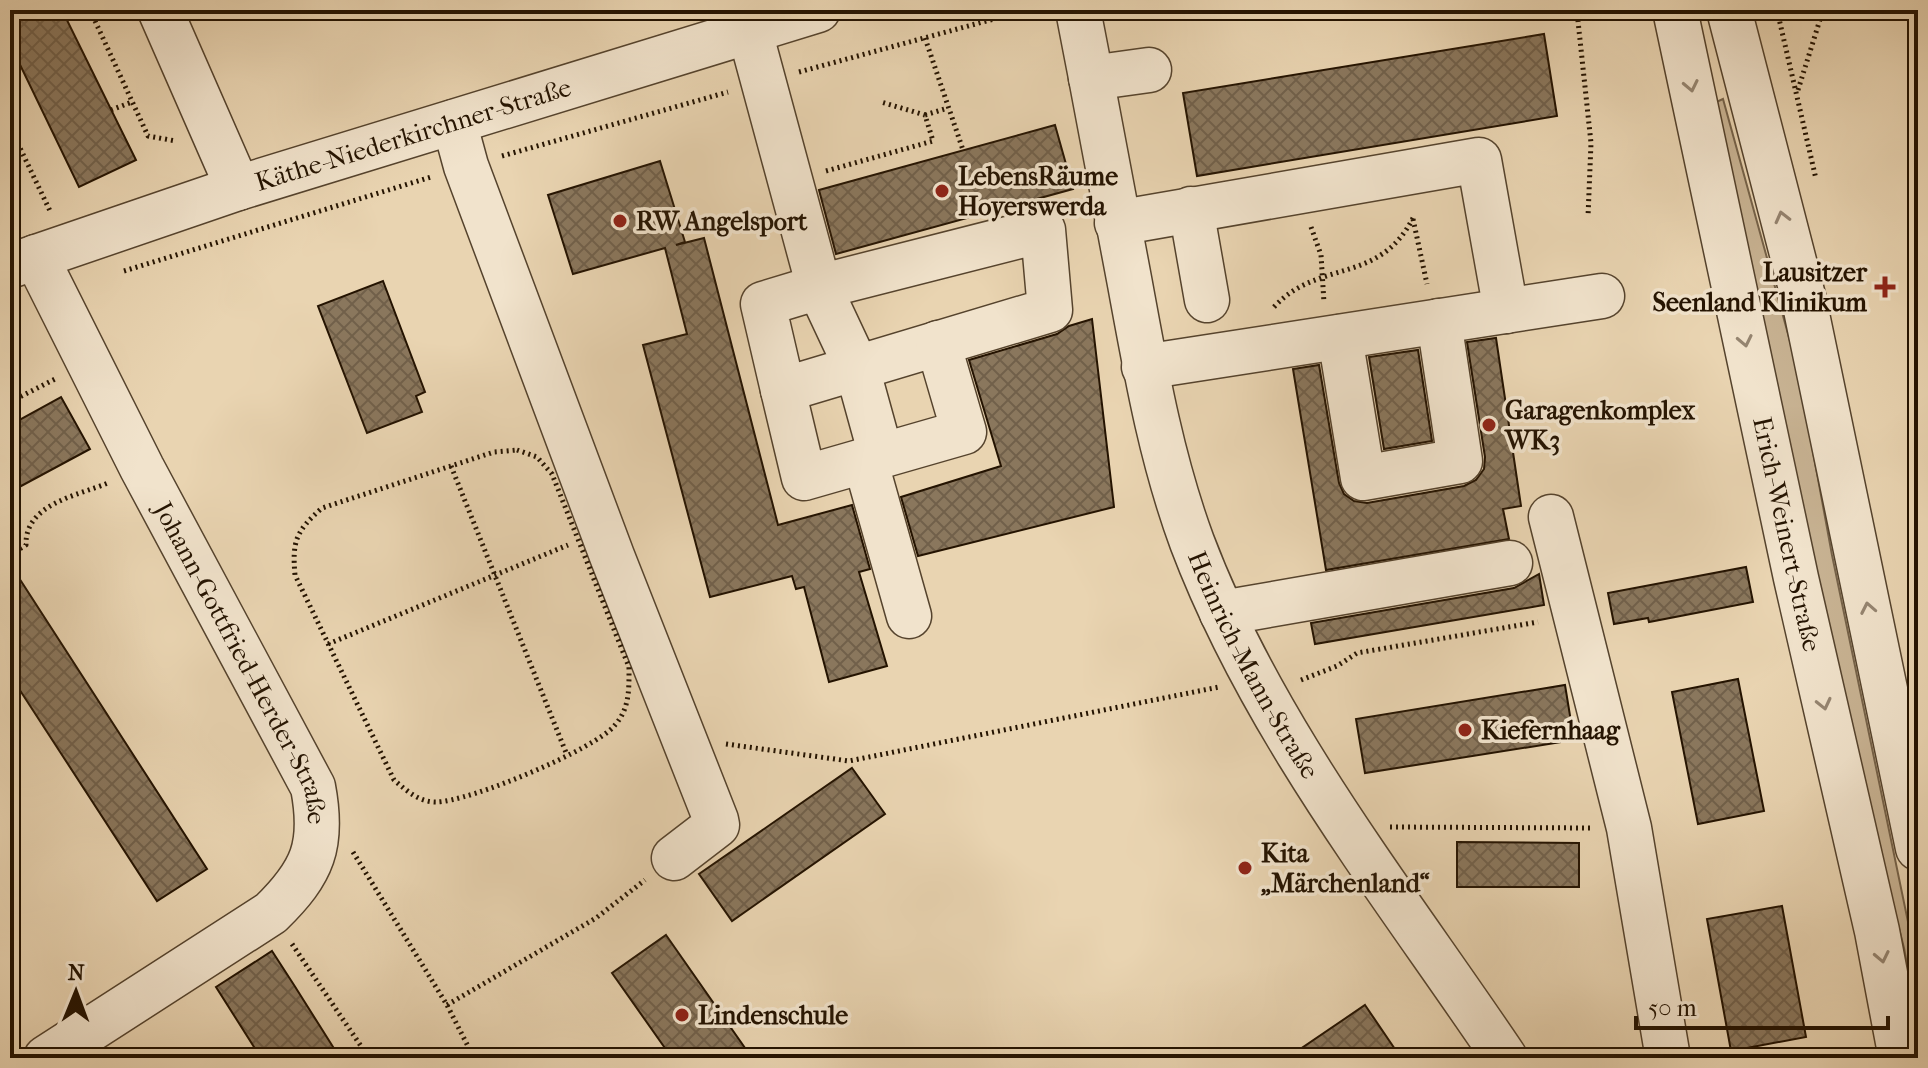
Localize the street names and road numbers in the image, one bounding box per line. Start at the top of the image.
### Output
street label: Käthe-Niederkirchner-Straße [251,72,575,198]
street label: Erich-Weinert-Straße [1746,414,1827,655]
street label: Johann-Gottfried-Herder-Straße [146,495,332,825]
street label: Heinrich-Mann-Straße [1181,547,1325,785]

